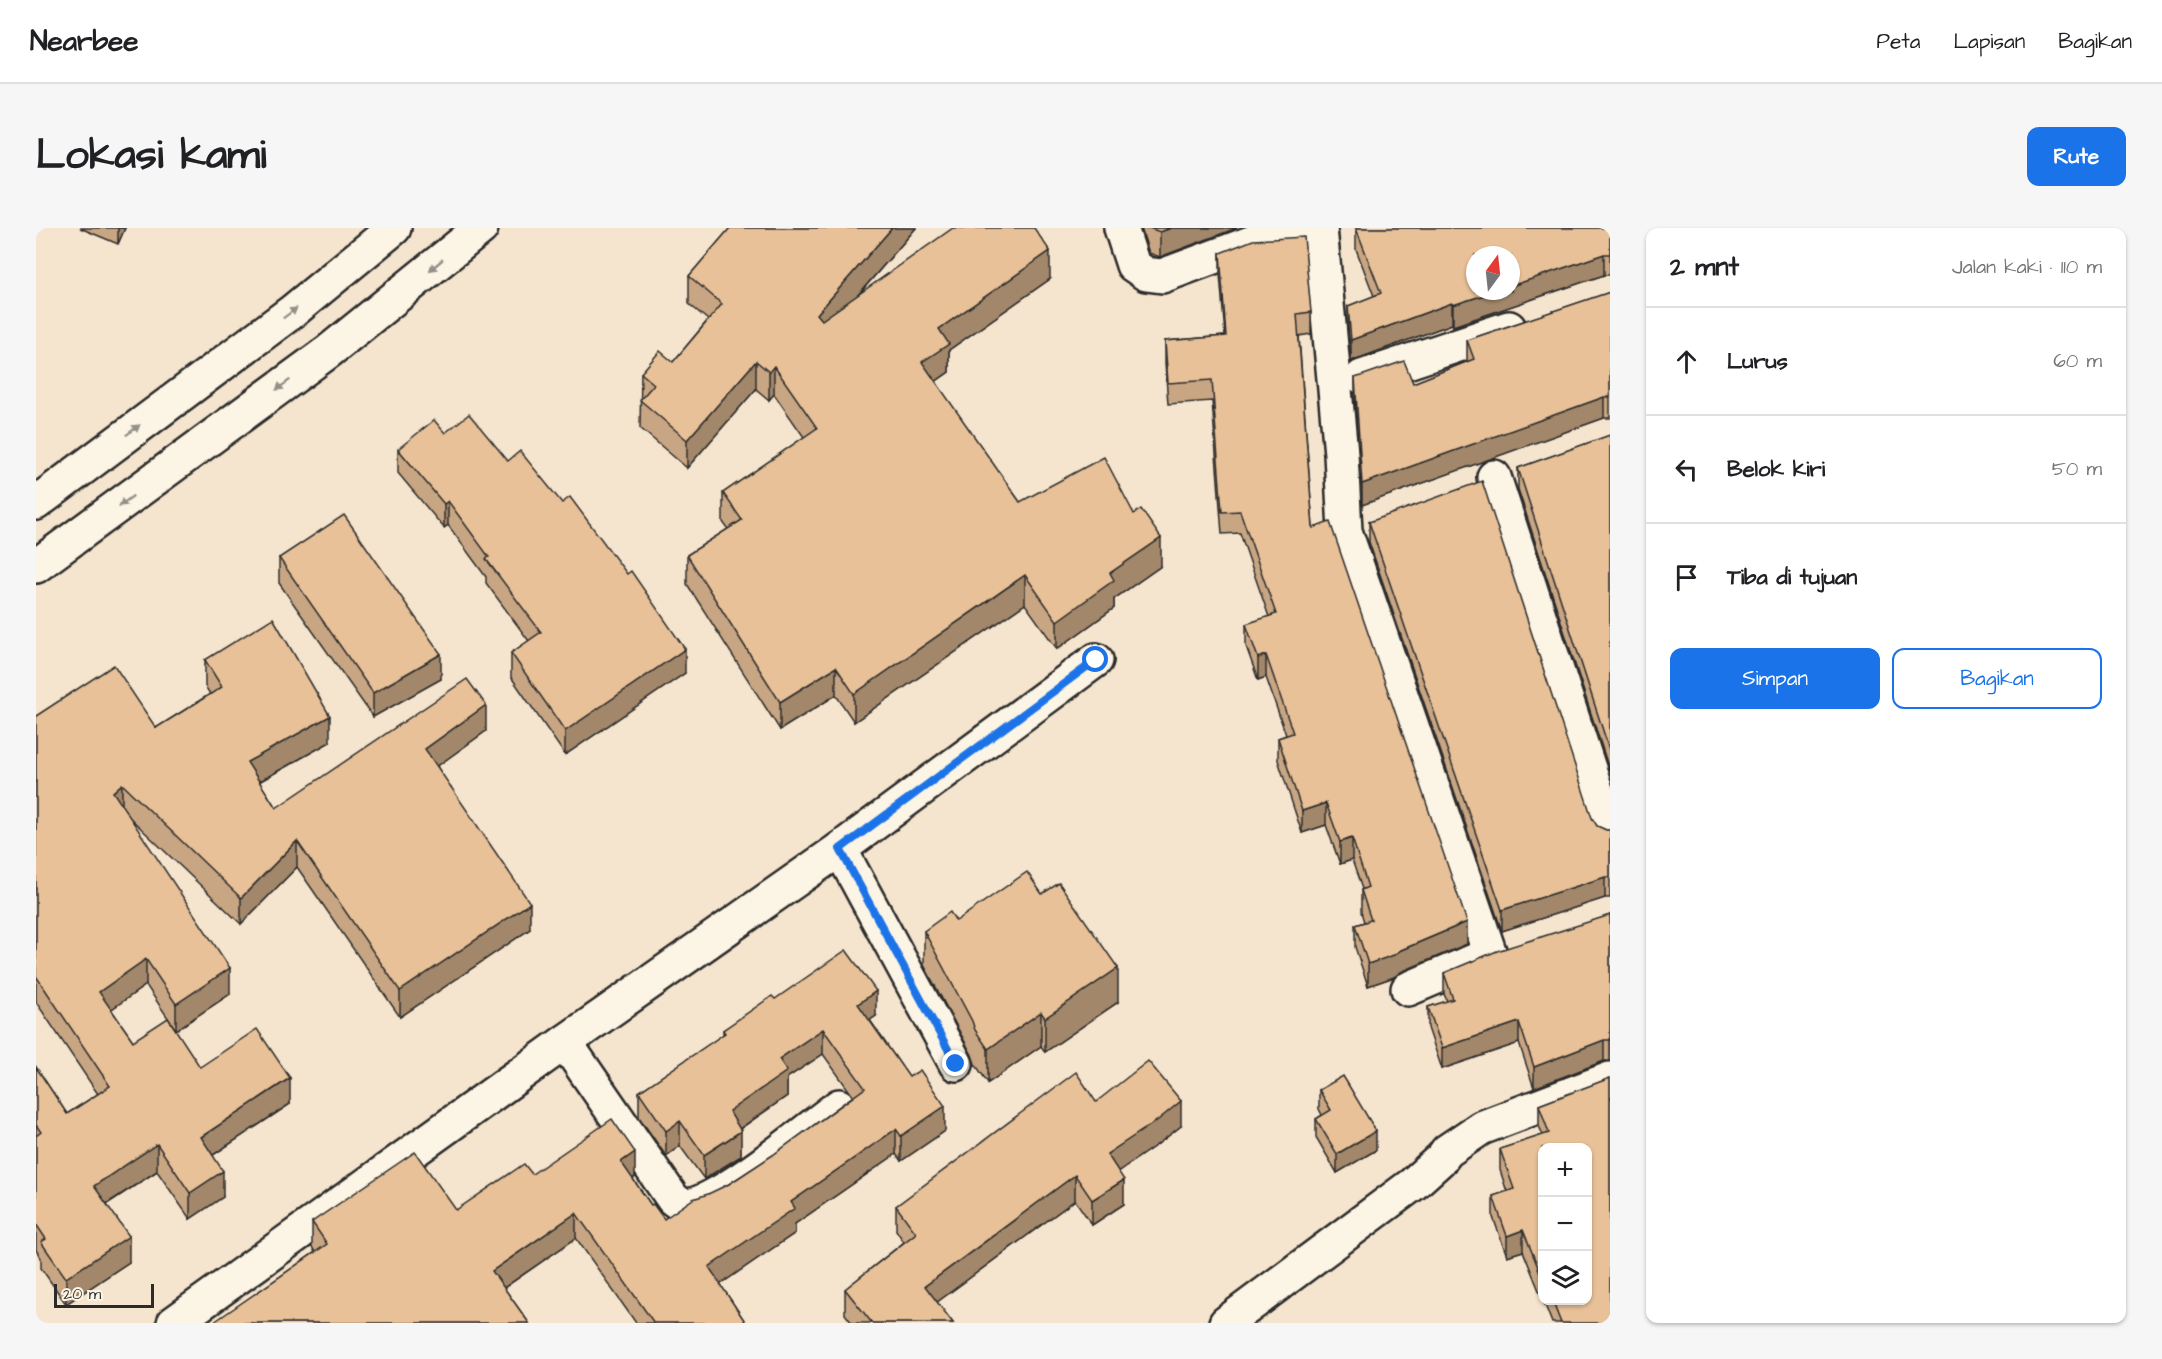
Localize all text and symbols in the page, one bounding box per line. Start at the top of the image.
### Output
text: Nearbee [30,22,138,61]
text: Peta [1877,27,1920,56]
text: Lapisan [1953,27,2025,56]
text: Bagikan [2058,27,2132,56]
text: Lokasi kami [36,127,266,185]
button: Rute [2027,127,2126,186]
north arrow [1466,246,1520,300]
text: 2 mnt [1670,249,1739,285]
text: Jalan kaki · 110 m [1952,253,2102,281]
one-way arrow [428,259,444,272]
one-way arrow [282,308,297,320]
icon: ahead [1670,345,1703,378]
text: Lurus [1727,346,1788,377]
text: 60 m [2053,347,2102,375]
one-way arrow [275,379,290,391]
one-way arrow [125,424,141,436]
icon: left [1670,453,1703,486]
text: Belok kiri [1727,454,1825,485]
text: 50 m [2052,455,2102,483]
one-way arrow [118,495,134,507]
icon: arrive [1670,561,1703,594]
text: Tiba di tujuan [1727,562,1857,593]
route start [1082,646,1108,672]
button: Simpan [1670,648,1880,709]
button: Bagikan [1892,648,2102,709]
route end [942,1050,968,1076]
map controls [1538,1143,1592,1305]
button: + [1538,1143,1592,1197]
button: − [1538,1197,1592,1251]
button: layers [1538,1251,1592,1305]
scale bar [54,1281,154,1308]
text: 20 m [63,1283,101,1305]

